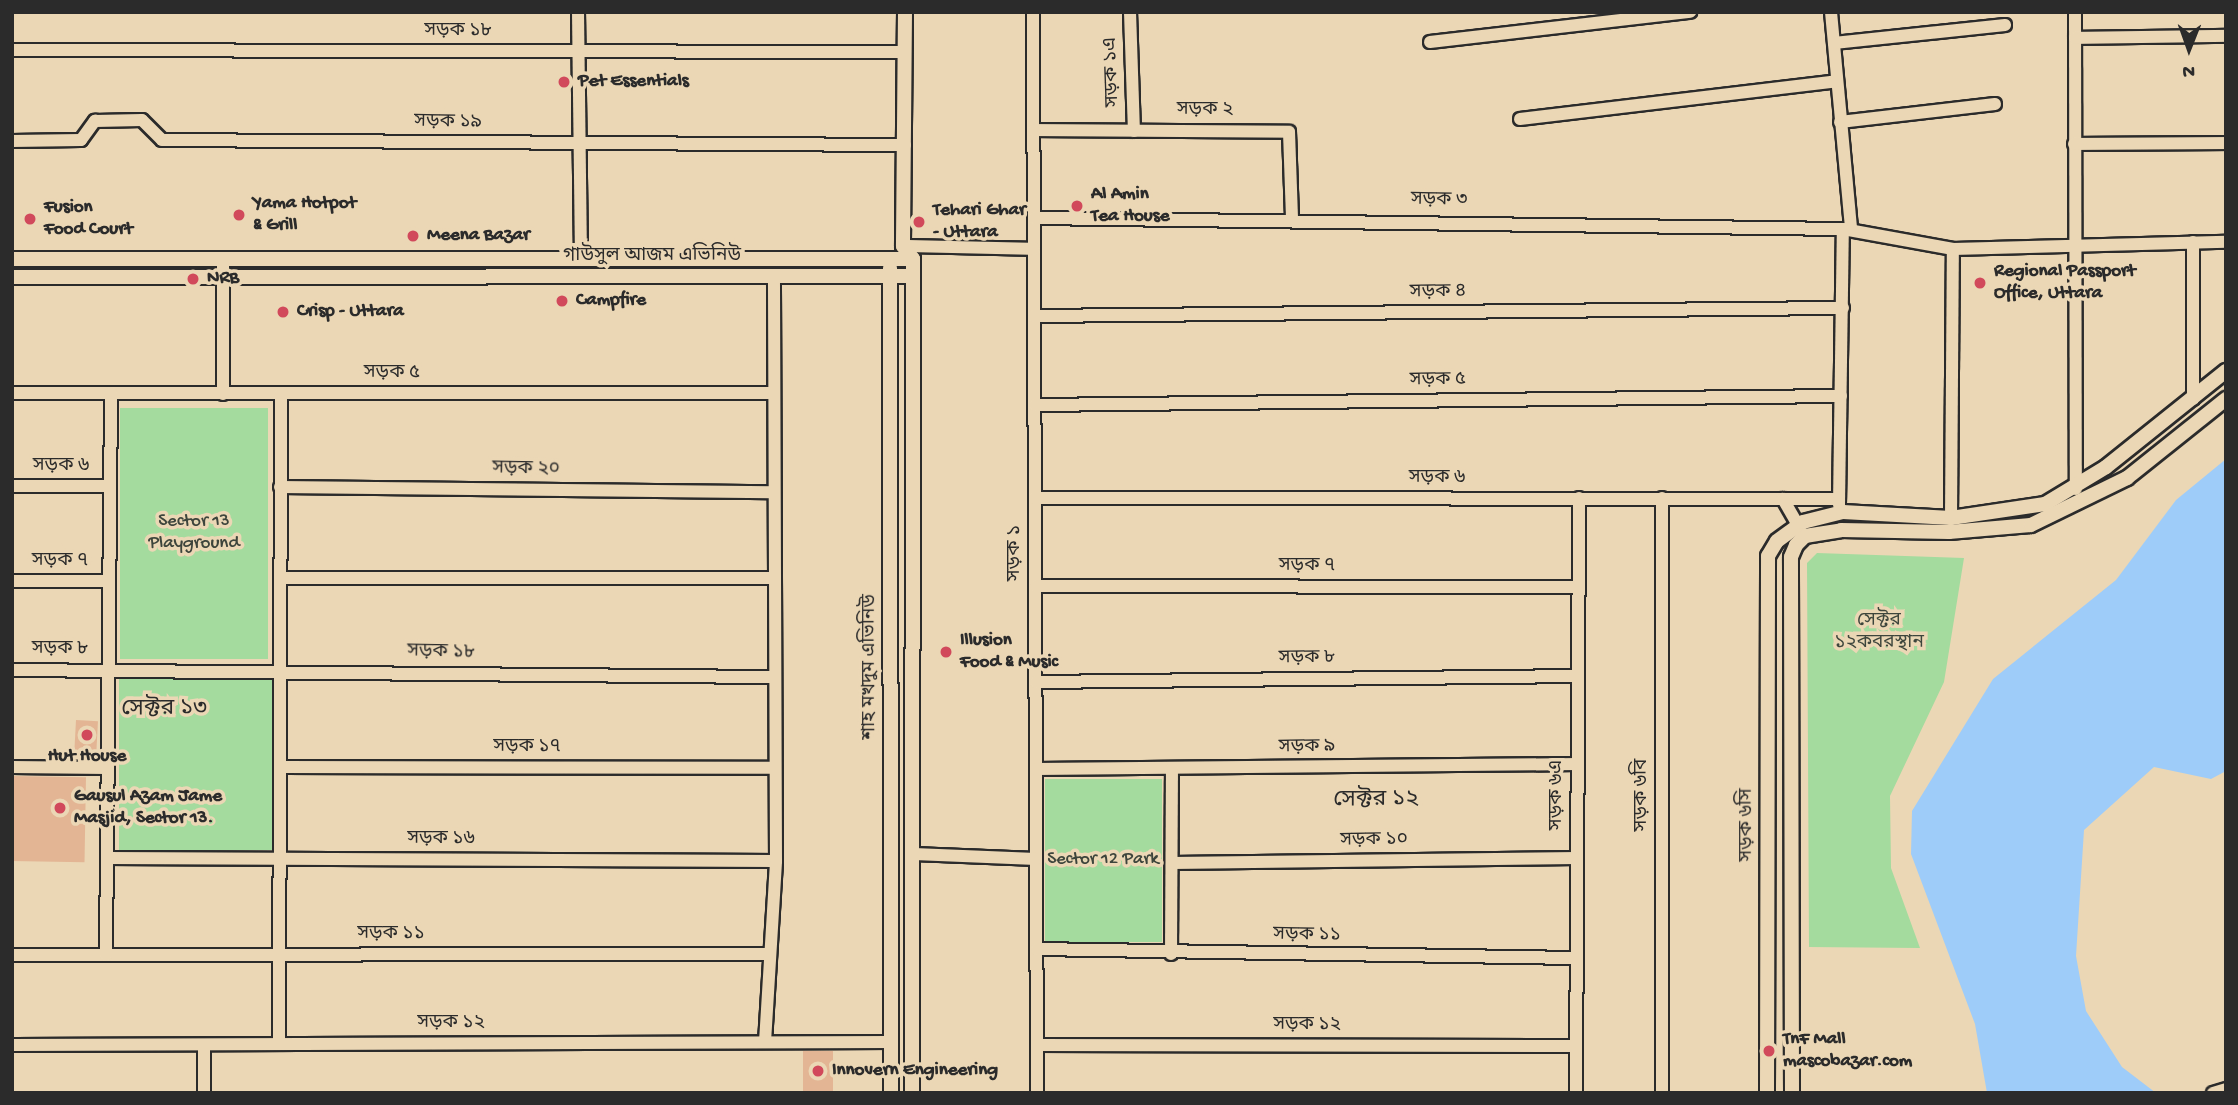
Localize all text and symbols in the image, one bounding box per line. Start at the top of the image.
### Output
north arrow [2154,14,2224,84]
street label: সড়ক ১৮ [424,21,492,43]
street label: সড়ক ১এ [1100,36,1126,108]
text: N [2182,59,2195,82]
place label: Pet Essentials [578,71,689,93]
marker: Pet Essentials [556,74,572,90]
street label: সড়ক ২ [1177,100,1233,122]
street label: সড়ক ১৯ [414,111,482,135]
place label: Al Amin Tea House [1091,184,1170,228]
street label: সড়ক ৩ [1411,189,1467,213]
place label: Yama Hotpot & Grill [253,193,356,237]
place label: Fusion Food Court [44,197,133,241]
marker: Al Amin Tea House [1069,198,1085,214]
place label: Tehari Ghar - Uttara [933,200,1026,244]
marker: Yama Hotpot & Grill [231,207,247,223]
marker: Fusion Food Court [22,211,38,227]
marker: Tehari Ghar - Uttara [911,214,927,230]
place label: Meena Bazar [427,225,530,247]
marker: Meena Bazar [405,228,421,244]
street label: গাউসুল আজম এভিনিউ [563,246,741,268]
place label: Regional Passport Office, Uttara [1994,261,2136,305]
place label: NRB [207,268,239,290]
marker: NRB [185,271,201,287]
marker: Regional Passport Office, Uttara [1972,275,1988,291]
street label: সড়ক ৪ [1410,281,1466,305]
place label: Campfire [576,290,646,312]
marker: Campfire [554,293,570,309]
place label: Crisp - Uttara [297,301,404,323]
marker: Crisp - Uttara [275,304,291,320]
street label: সড়ক ৫ [364,363,420,385]
street label: সড়ক ৫ [1410,369,1466,393]
street label: সড়ক ৬ [33,456,89,478]
street label: সড়ক ২০ [492,458,560,482]
street label: সড়ক ৬ [1409,468,1465,490]
park label: Sector 13 Playground [148,511,240,555]
street label: সড়ক ১ [1005,525,1027,581]
street label: সড়ক ৭ [32,551,88,573]
street label: সড়ক ৭ [1279,556,1335,578]
street label: শাহ মখদুম এভিনিউ [860,594,882,740]
park label: সেক্টর ১২কবরস্থান [1834,611,1924,655]
place label: Illusion Food & Music [960,630,1058,674]
street label: সড়ক ৮ [32,639,88,661]
street label: সড়ক ১৮ [407,641,475,665]
marker: Illusion Food & Music [938,644,954,660]
street label: সড়ক ৮ [1279,647,1335,671]
district label: সেক্টর ১৩ [121,696,207,724]
marker: Hut House [79,727,95,743]
street label: সড়ক ৯ [1279,736,1335,760]
street label: সড়ক ১৭ [493,737,561,759]
place label: Hut House [48,746,126,768]
street label: সড়ক ৬বি [1632,759,1654,831]
street label: সড়ক ৬এ [1547,760,1569,830]
place label: Gausul Azam Jame Masjid, Sector 13. [74,786,222,830]
district label: সেক্টর ১২ [1333,787,1419,815]
street label: সড়ক ৬সি [1737,788,1759,862]
marker: Gausul Azam Jame Masjid, Sector 13. [52,800,68,816]
street label: সড়ক ১৬ [407,829,475,851]
street label: সড়ক ১০ [1340,829,1408,853]
park label: Sector 12 Park [1047,849,1159,871]
street label: সড়ক ১১ [357,924,425,946]
street label: সড়ক ১১ [1273,924,1341,948]
street label: সড়ক ১২ [417,1013,485,1035]
street label: সড়ক ১২ [1273,1015,1341,1037]
place label: TnF Mall mascobazar.com [1783,1029,1912,1073]
marker: TnF Mall mascobazar.com [1761,1043,1777,1059]
place label: Innovern Engineering [832,1060,998,1082]
marker: Innovern Engineering [810,1063,826,1079]

